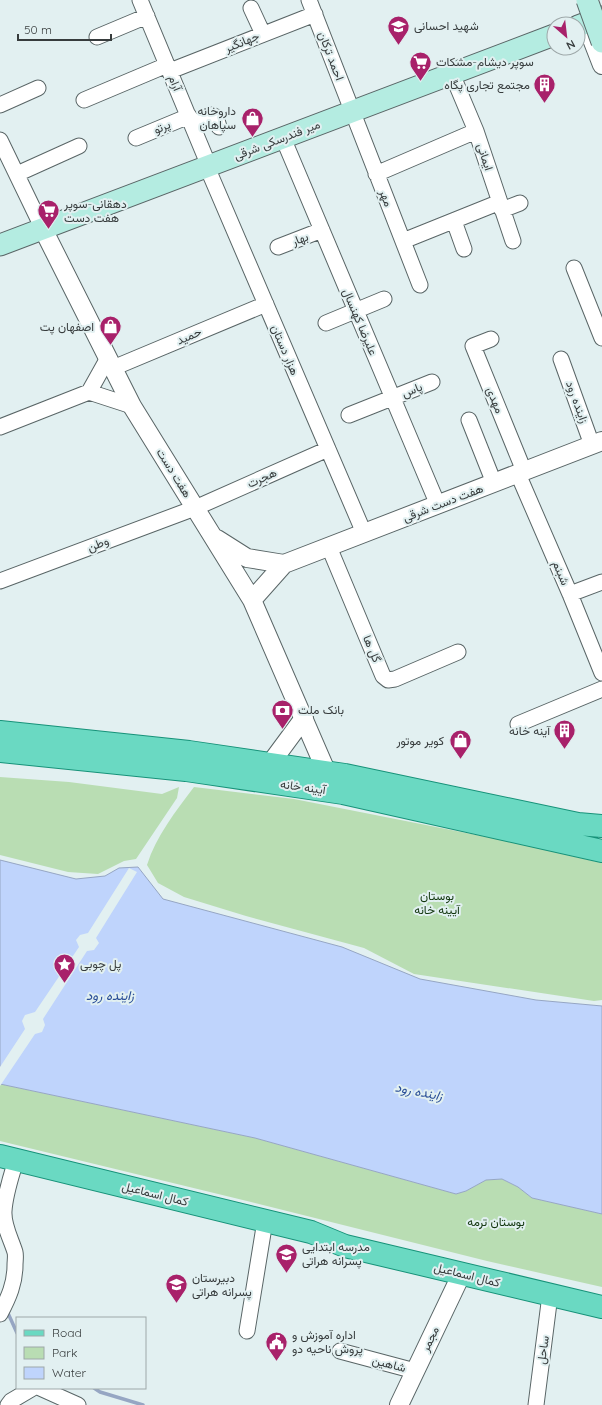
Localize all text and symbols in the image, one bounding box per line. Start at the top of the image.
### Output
school or university icon: شهید احسانی [385,13,411,46]
scale bar [18,16,111,42]
north arrow [546,16,586,56]
place label: شهید احسانی [414,18,479,34]
text: 50 m [24,22,52,37]
street label: جهانگیر [221,28,262,57]
street label: احمد ترکان [314,29,348,83]
text: N [564,37,578,53]
supermarket icon: سوپر دیشام-مشکات [408,49,434,82]
place label: سوپر دیشام-مشکات [436,54,534,70]
building icon: مجتمع تجاری پگاه [532,72,558,105]
street label: آرام [165,73,186,95]
place label: مجتمع تجاری پگاه [444,77,530,94]
place label: داروخانه سپاهان [197,103,236,133]
shop icon: داروخانه سپاهان [239,105,265,138]
street label: پرتو [151,116,173,138]
street label: میر فندرسکی شرقی [231,116,323,164]
street label: ایمانی [473,141,497,173]
street label: مهر [375,186,397,209]
place label: دهقانی-سوپر هفت دست [63,196,127,225]
supermarket icon: دهقانی-سوپر هفت دست [35,198,61,231]
street label: بهار [288,228,311,250]
street label: علیرضا کهنسال [339,286,381,358]
shop icon: اصفهان پت [97,314,123,347]
place label: اصفهان پت [40,319,94,335]
street label: هزار دستان [267,322,303,378]
street label: حمید [174,324,204,347]
street label: پاس [399,379,425,401]
street label: زاینده رود [562,379,592,425]
street label: مهدی [482,384,508,416]
street label: هفت دست [153,445,195,500]
street label: هجرت [245,464,279,492]
street label: هفت دست شرقی [400,480,486,526]
street label: وطن [85,533,111,555]
street label: شبنم [549,558,573,588]
street label: گل ها [359,633,385,665]
bank icon: بانک ملت [269,697,295,730]
place label: بانک ملت [298,702,344,717]
building icon: آینه خانه [552,718,578,751]
place label: آینه خانه [509,723,551,738]
shop icon: کویر موتور [447,728,473,761]
place label: کویر موتور [395,733,444,749]
street label: آیینه خانه [279,776,328,797]
park label: بوستان آیینه خانه [414,888,461,917]
place icon: پل چوبی [52,951,78,984]
place label: پل چوبی [80,956,121,972]
water label: زاینده رود [86,987,134,1004]
water label: زاینده رود [394,1079,445,1104]
street label: کمال اسماعیل [120,1178,190,1210]
park label: بوستان ترمه [467,1214,525,1230]
place label: مدرسه ابتدایی پسرانه هراتی [302,1239,370,1269]
school or university icon: مدرسه ابتدایی پسرانه هراتی [273,1241,299,1274]
street label: کمال اسماعیل [432,1259,502,1291]
place label: دبیرستان پسرانه هراتی [192,1270,252,1300]
school or university icon: دبیرستان پسرانه هراتی [163,1272,189,1305]
legend [16,1317,146,1389]
street label: مجمر [417,1324,443,1355]
text: Road [52,1325,82,1340]
place label: اداره آموزش و پروش ناحیه دو [292,1327,363,1357]
public building icon: اداره آموزش و پروش ناحیه دو [264,1329,290,1362]
street label: ساحل [533,1335,553,1365]
text: Park [52,1345,77,1360]
street label: شاهین [370,1352,408,1376]
text: Water [52,1365,87,1380]

